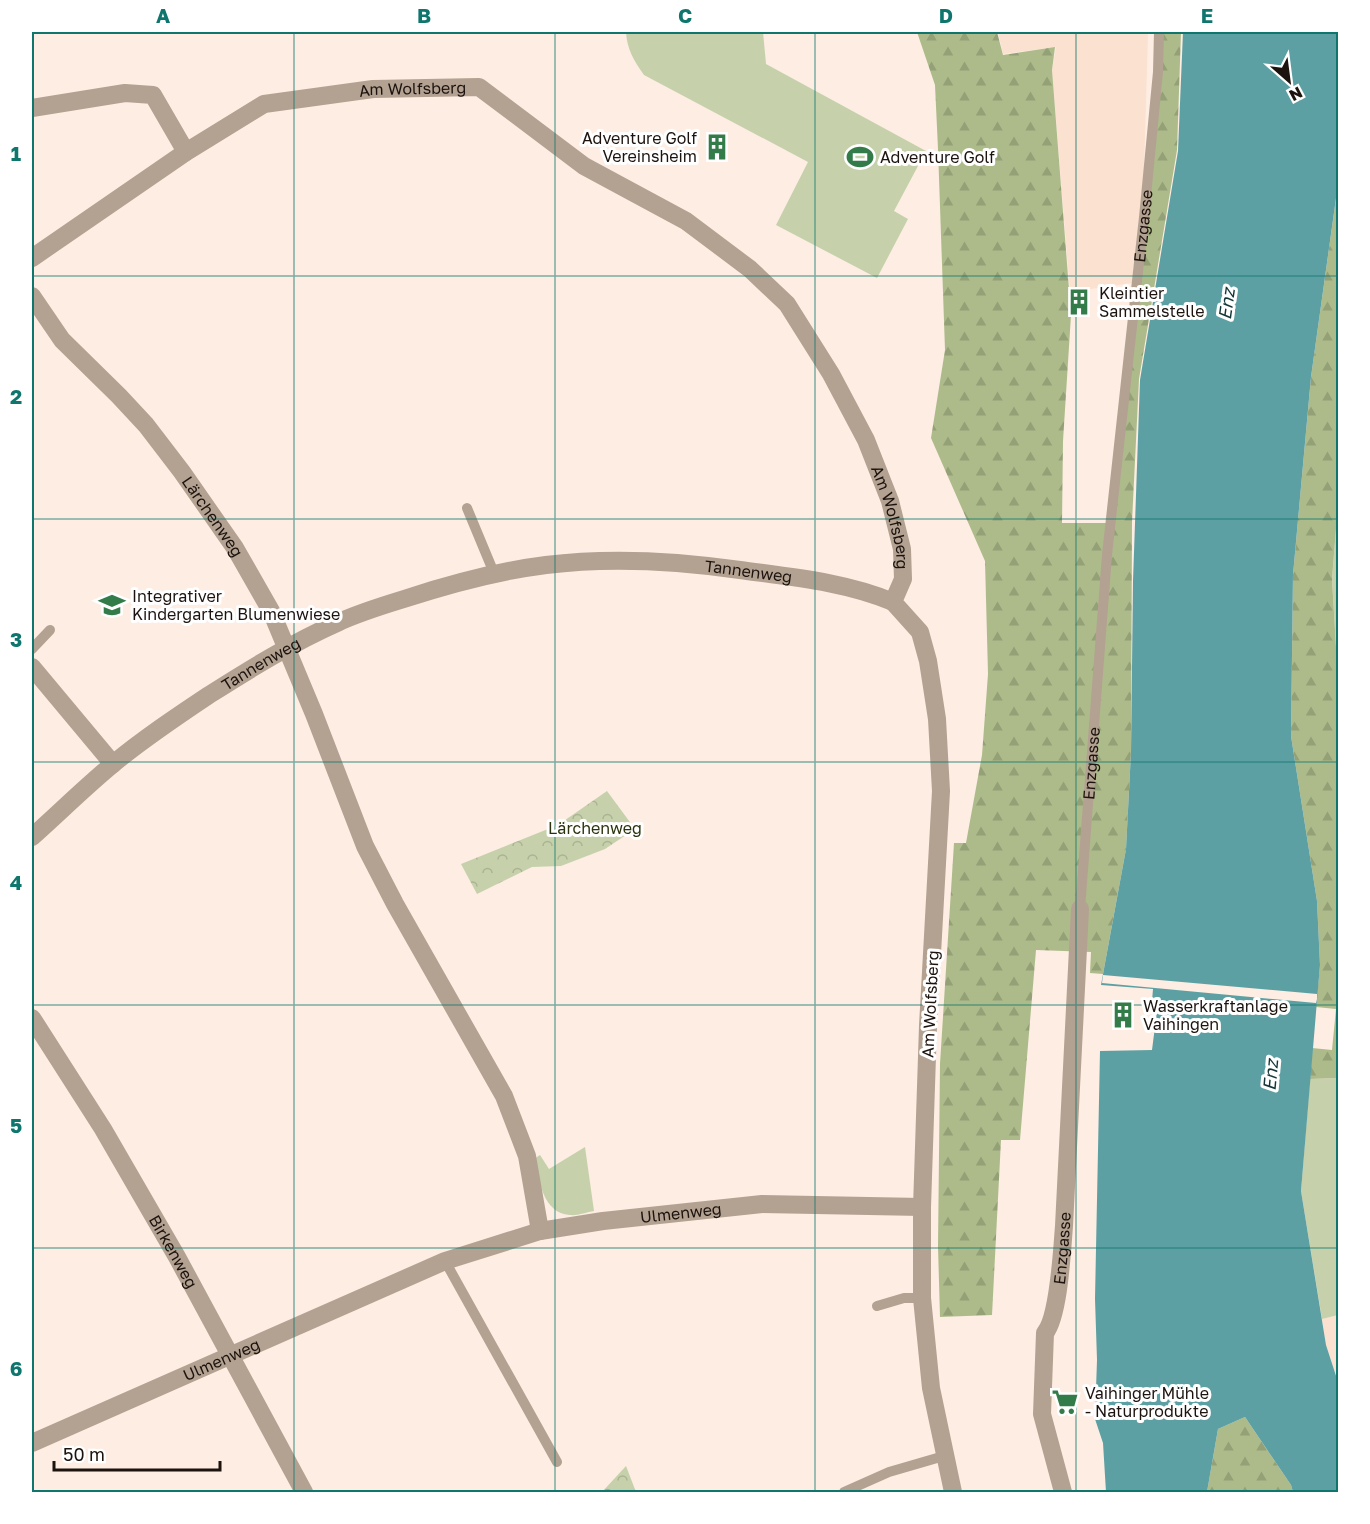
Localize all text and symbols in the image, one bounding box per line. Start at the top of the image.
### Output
text: A [156,3,170,27]
text: B [417,3,431,27]
text: C [678,3,692,27]
text: D [939,3,953,27]
text: E [1201,3,1213,27]
north arrow [1259,51,1319,111]
street label: Am Wolfsberg [357,77,466,101]
text: N [1286,83,1306,106]
place label: Adventure Golf Vereinsheim [582,128,697,166]
building icon: Adventure Golf Vereinsheim [702,132,732,162]
text: 1 [11,141,21,165]
sports icon: Adventure Golf [845,142,875,172]
place label: Adventure Golf [880,147,995,167]
street label: Enzgasse [1129,189,1157,263]
place label: Kleintier Sammelstelle [1099,283,1205,321]
water label: Enz [1213,285,1239,321]
building icon: Kleintier Sammelstelle [1064,287,1094,317]
text: 2 [10,384,22,408]
street label: Am Wolfsberg [867,462,913,570]
street label: Lärchenweg [178,472,248,560]
street label: Tannenweg [704,556,794,587]
place label: Integrativer Kindergarten Blumenwiese [132,586,340,624]
school or university icon: Integrativer Kindergarten Blumenwiese [97,590,127,620]
text: 3 [10,627,22,651]
street label: Tannenweg [218,633,304,695]
street label: Enzgasse [1078,726,1104,801]
park label: Lärchenweg [548,818,642,838]
text: 4 [10,870,22,894]
street label: Am Wolfsberg [917,950,943,1058]
place label: Wasserkraftanlage Vaihingen [1143,996,1288,1034]
building icon: Wasserkraftanlage Vaihingen [1108,1000,1138,1030]
water label: Enz [1258,1057,1282,1092]
text: 5 [10,1113,22,1137]
street label: Ulmenweg [639,1198,723,1227]
street label: Birkenweg [145,1211,202,1292]
street label: Enzgasse [1049,1211,1075,1286]
street label: Ulmenweg [180,1334,263,1385]
text: 6 [10,1356,22,1380]
place label: Vaihinger Mühle - Naturprodukte [1085,1383,1209,1421]
supermarket icon: Vaihinger Mühle - Naturprodukte [1050,1387,1080,1417]
scale bar [54,1434,220,1472]
text: 50 m [63,1443,105,1465]

